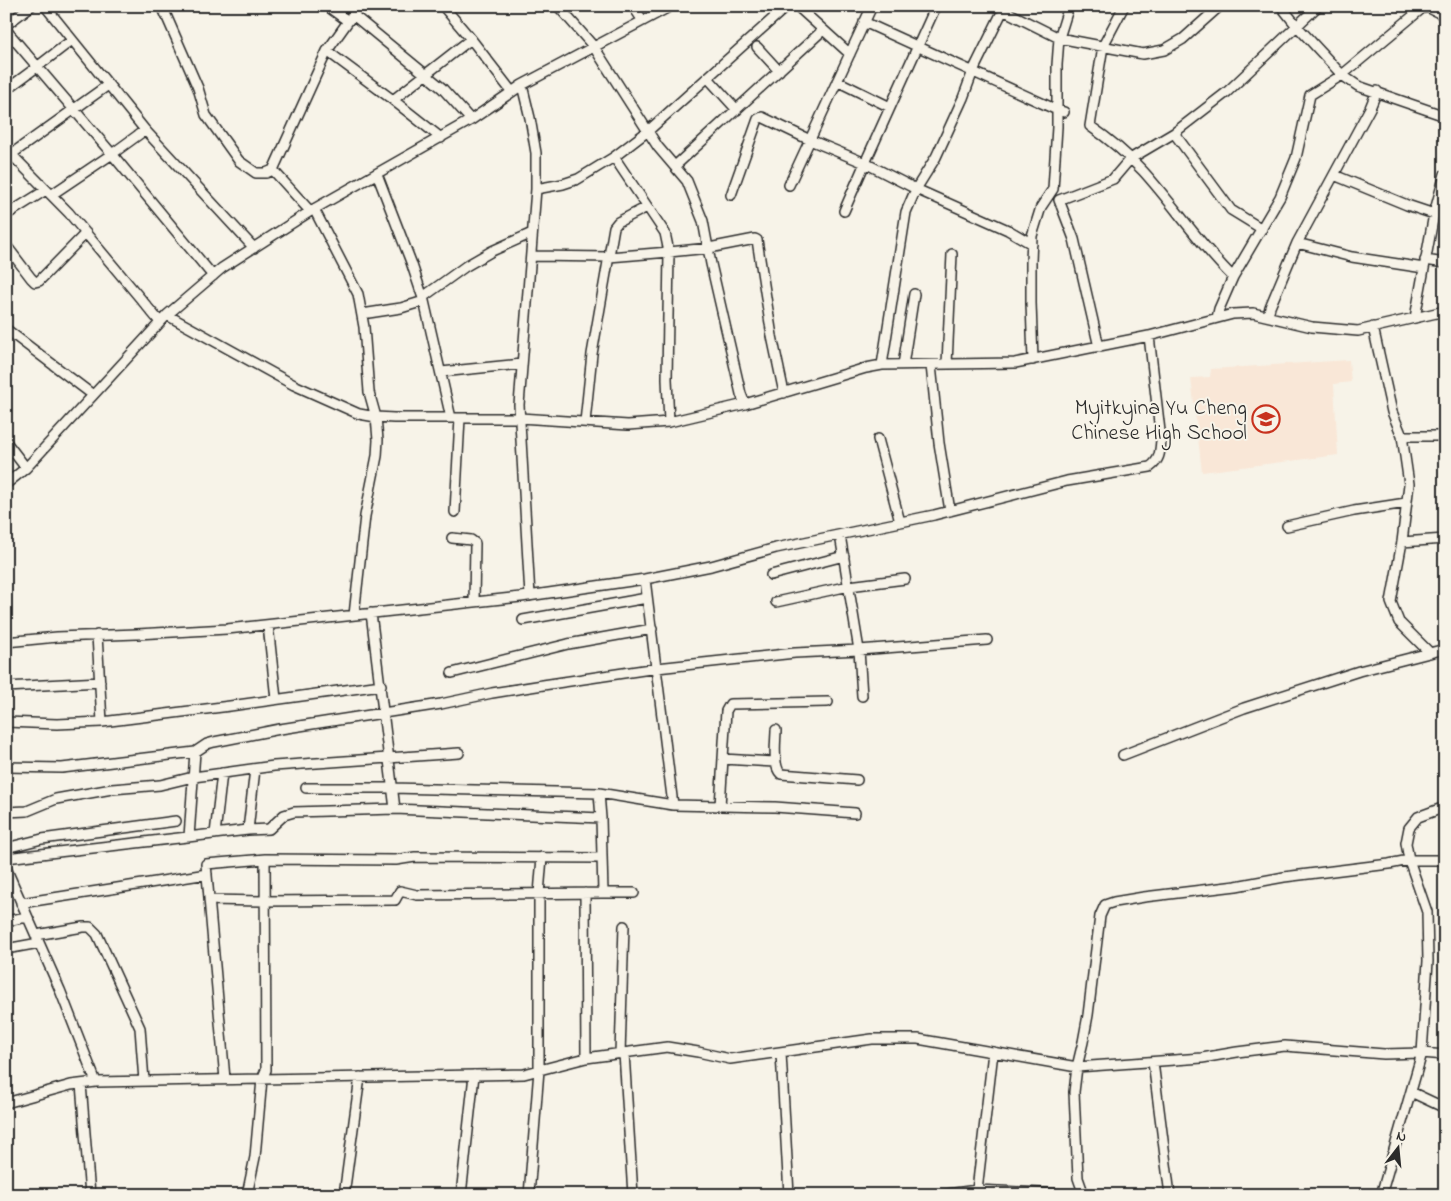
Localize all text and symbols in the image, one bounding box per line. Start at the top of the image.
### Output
place label: Myitkyina Yu Cheng Chinese High School [1071,393,1247,451]
school or university icon: Myitkyina Yu Cheng Chinese High School [1251,404,1281,434]
north arrow [1374,1124,1424,1174]
text: N [1394,1126,1409,1148]

